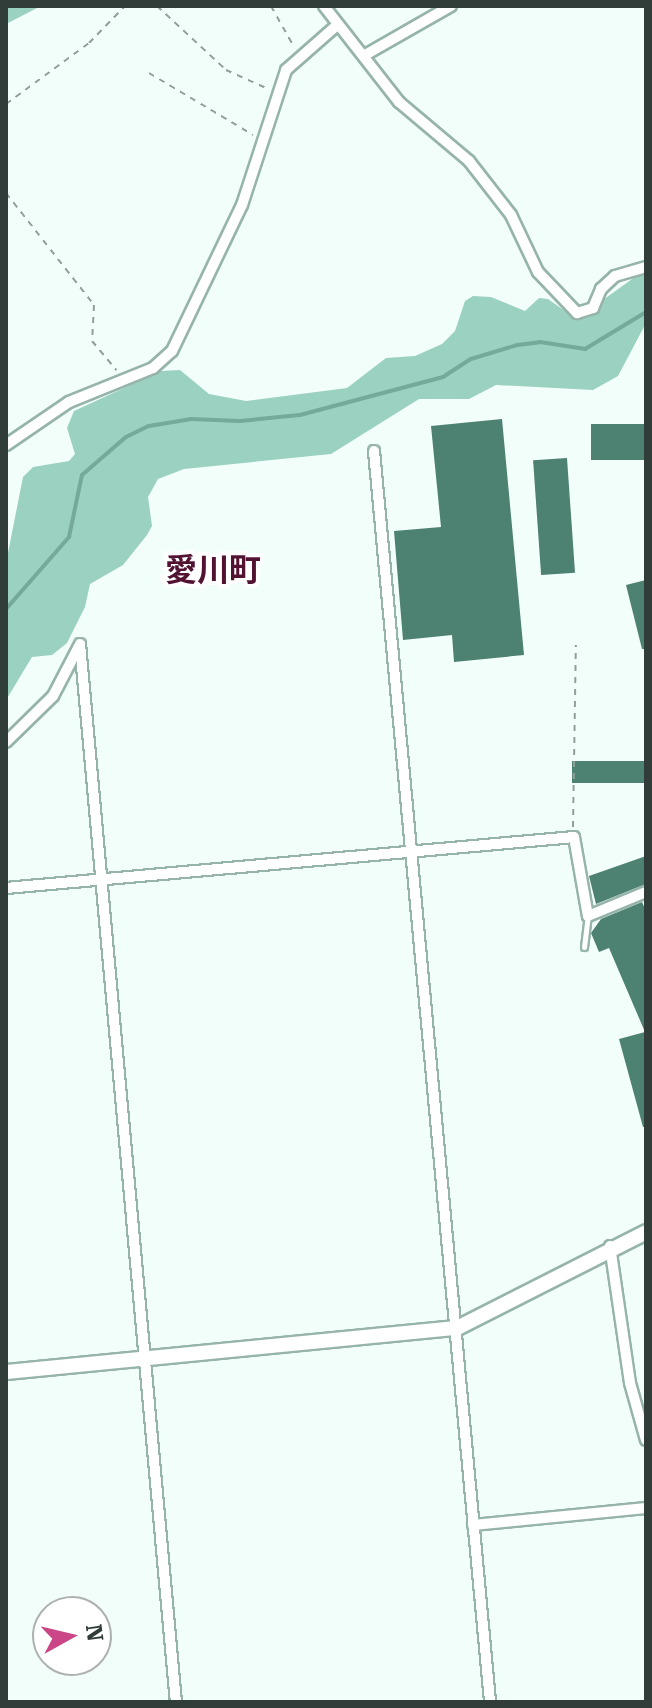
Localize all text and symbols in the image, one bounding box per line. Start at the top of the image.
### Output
district label: 愛川町 [165,551,261,589]
north arrow [32,1596,112,1676]
text: N [81,1623,108,1643]

